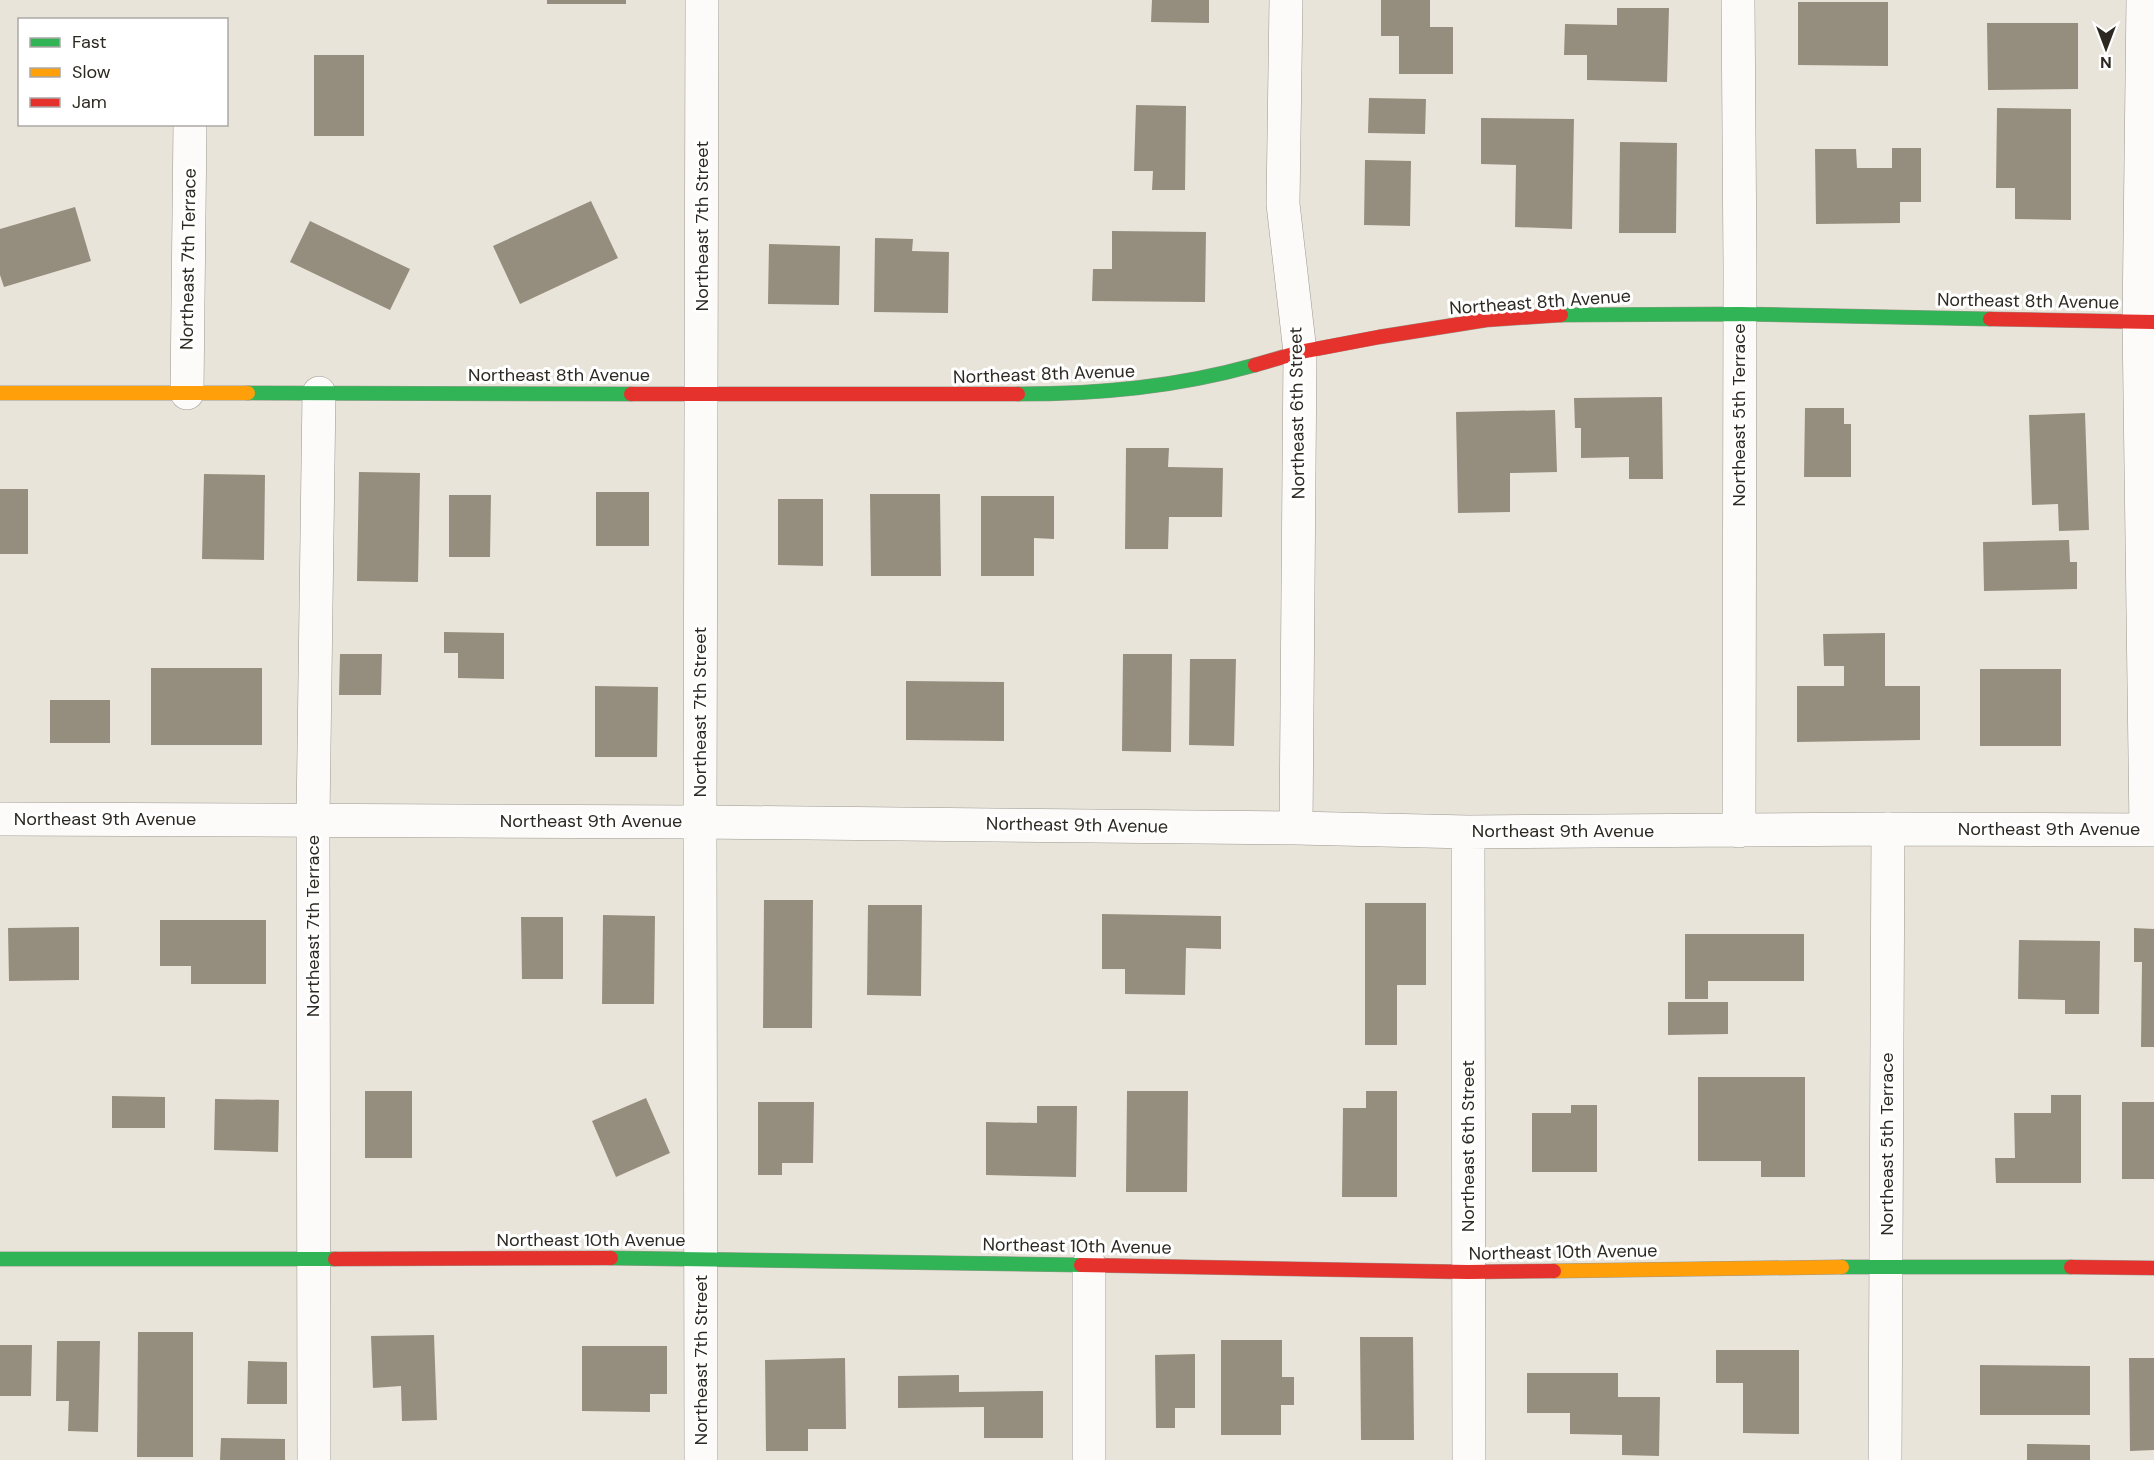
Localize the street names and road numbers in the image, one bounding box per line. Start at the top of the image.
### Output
street label: Northeast 7th Street [690,141,714,311]
street label: Northeast 7th Terrace [174,168,202,350]
street label: Northeast 8th Avenue [1448,284,1632,320]
street label: Northeast 8th Avenue [1937,287,2119,315]
street label: Northeast 5th Terrace [1727,323,1751,507]
street label: Northeast 6th Street [1283,327,1311,499]
street label: Northeast 8th Avenue [953,359,1135,389]
street label: Northeast 8th Avenue [468,363,650,387]
street label: Northeast 7th Street [688,627,712,797]
street label: Northeast 9th Avenue [14,807,196,831]
street label: Northeast 9th Avenue [500,809,682,833]
street label: Northeast 9th Avenue [986,811,1168,839]
street label: Northeast 9th Avenue [1958,817,2140,841]
street label: Northeast 9th Avenue [1472,819,1654,843]
street label: Northeast 7th Terrace [301,835,325,1017]
street label: Northeast 5th Terrace [1875,1052,1899,1236]
street label: Northeast 6th Street [1456,1060,1480,1232]
street label: Northeast 10th Avenue [497,1228,685,1252]
street label: Northeast 10th Avenue [982,1232,1172,1260]
street label: Northeast 10th Avenue [1468,1238,1658,1266]
street label: Northeast 7th Street [689,1275,713,1445]

